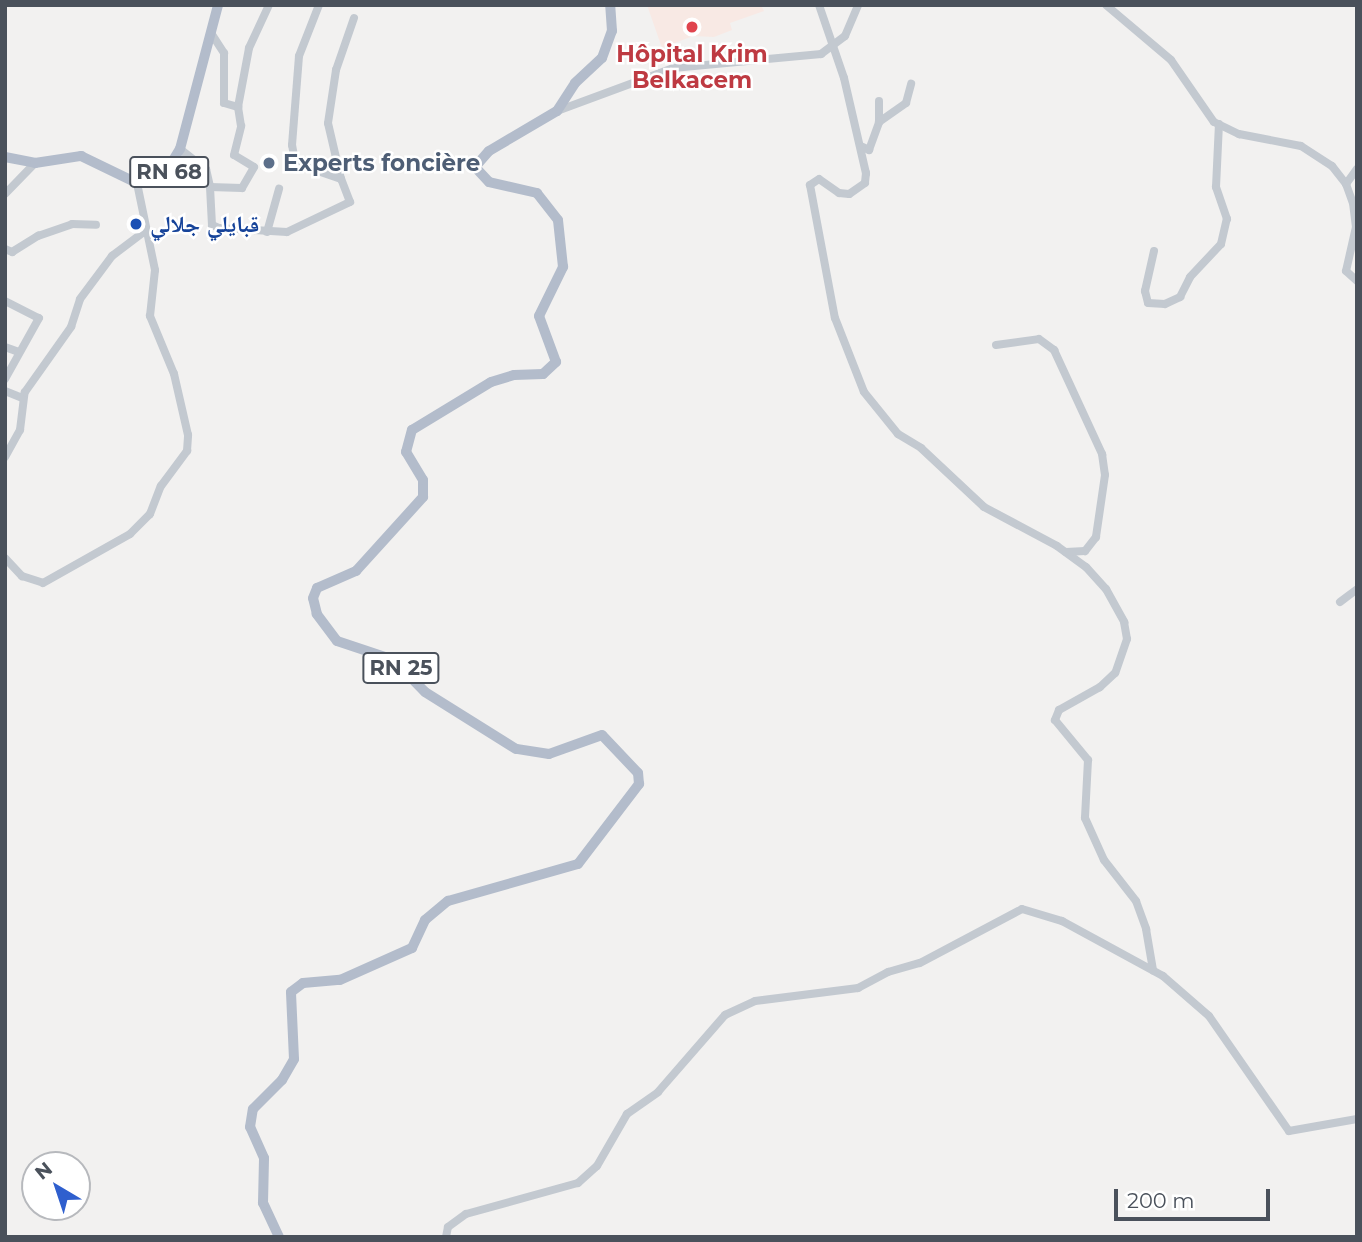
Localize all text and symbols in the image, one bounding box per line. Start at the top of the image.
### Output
marker: Hôpital Krim Belkacem [682,17,702,37]
place label: Hôpital Krim Belkacem [616,40,768,94]
place label: Experts foncière [283,149,480,177]
road number: RN 68 [129,154,209,190]
marker: Experts foncière [261,155,277,171]
place label: قبايلي جلالي [150,210,259,238]
marker: قبايلي جلالي [128,216,144,232]
road number: RN 25 [361,650,441,686]
north arrow [21,1151,91,1221]
text: N [31,1157,57,1185]
scale bar [1117,1176,1273,1220]
text: 200 m [1127,1188,1194,1213]

